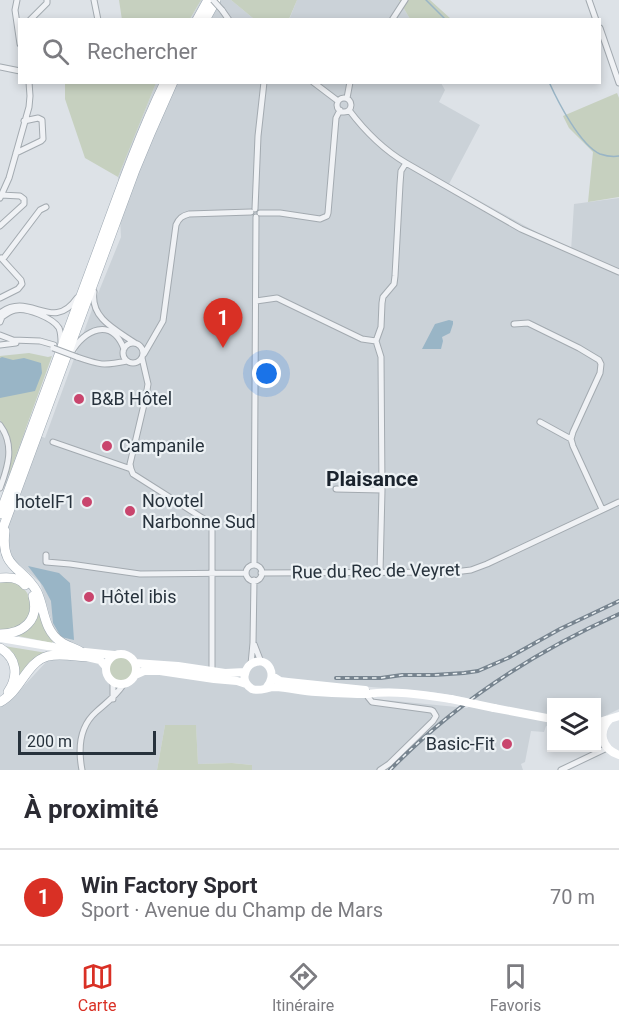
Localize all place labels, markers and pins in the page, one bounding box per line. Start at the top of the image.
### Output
pin: 1 [204,298,242,348]
place label: B&B Hôtel [91,388,172,409]
marker: B&B Hôtel [72,392,86,406]
place label: Campanile [119,435,204,456]
marker: Campanile [100,439,114,453]
place label: Novotel Narbonne Sud [142,490,256,532]
place label: hotelF1 [15,491,75,512]
marker: hotelF1 [80,495,94,509]
marker: Novotel Narbonne Sud [123,504,137,518]
place label: Hôtel ibis [101,586,177,607]
marker: Hôtel ibis [82,590,96,604]
place label: Basic-Fit [426,733,495,754]
marker: Basic-Fit [500,737,514,751]

